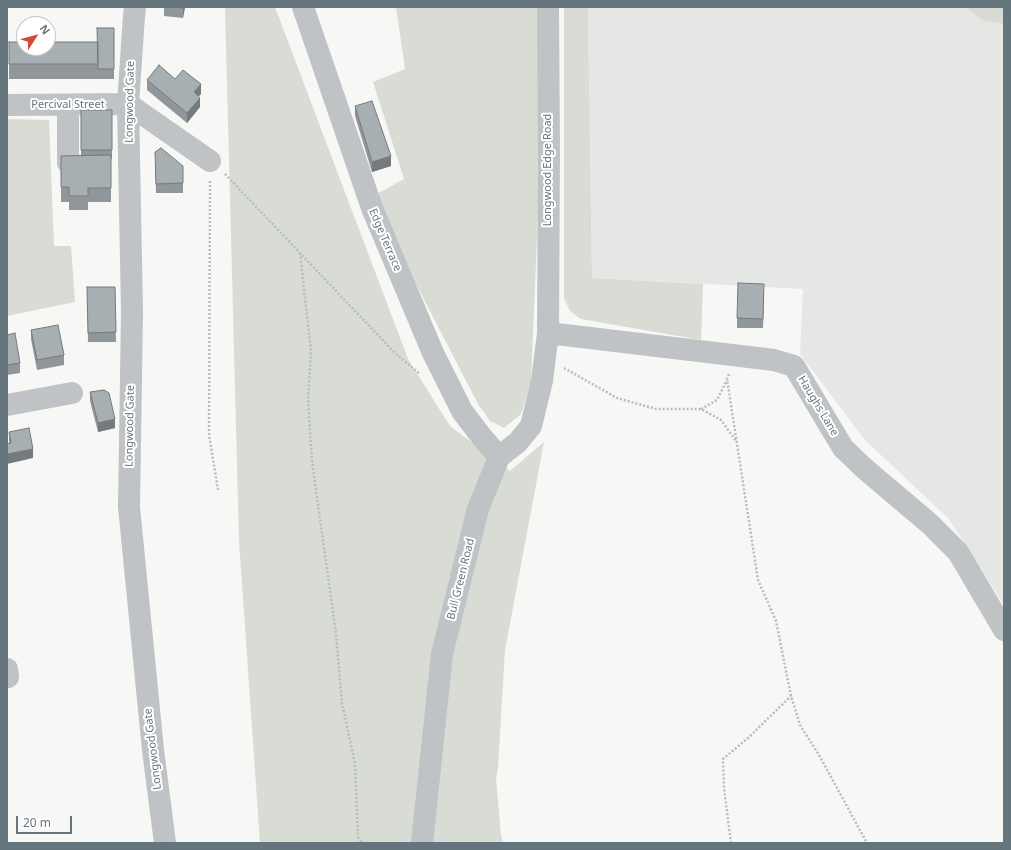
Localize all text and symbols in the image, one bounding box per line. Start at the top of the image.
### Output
north arrow [16,16,56,56]
text: N [37,21,54,37]
street label: Longwood Gate [123,61,137,143]
street label: Percival Street [31,98,105,112]
street label: Longwood Edge Road [541,114,555,226]
street label: Edge Terrace [366,207,404,273]
street label: Haughs Lane [795,374,841,438]
street label: Longwood Gate [123,385,137,467]
street label: Bull Green Road [445,537,477,621]
street label: Longwood Gate [141,708,165,790]
scale bar [18,808,74,834]
text: 20 m [23,814,51,831]

